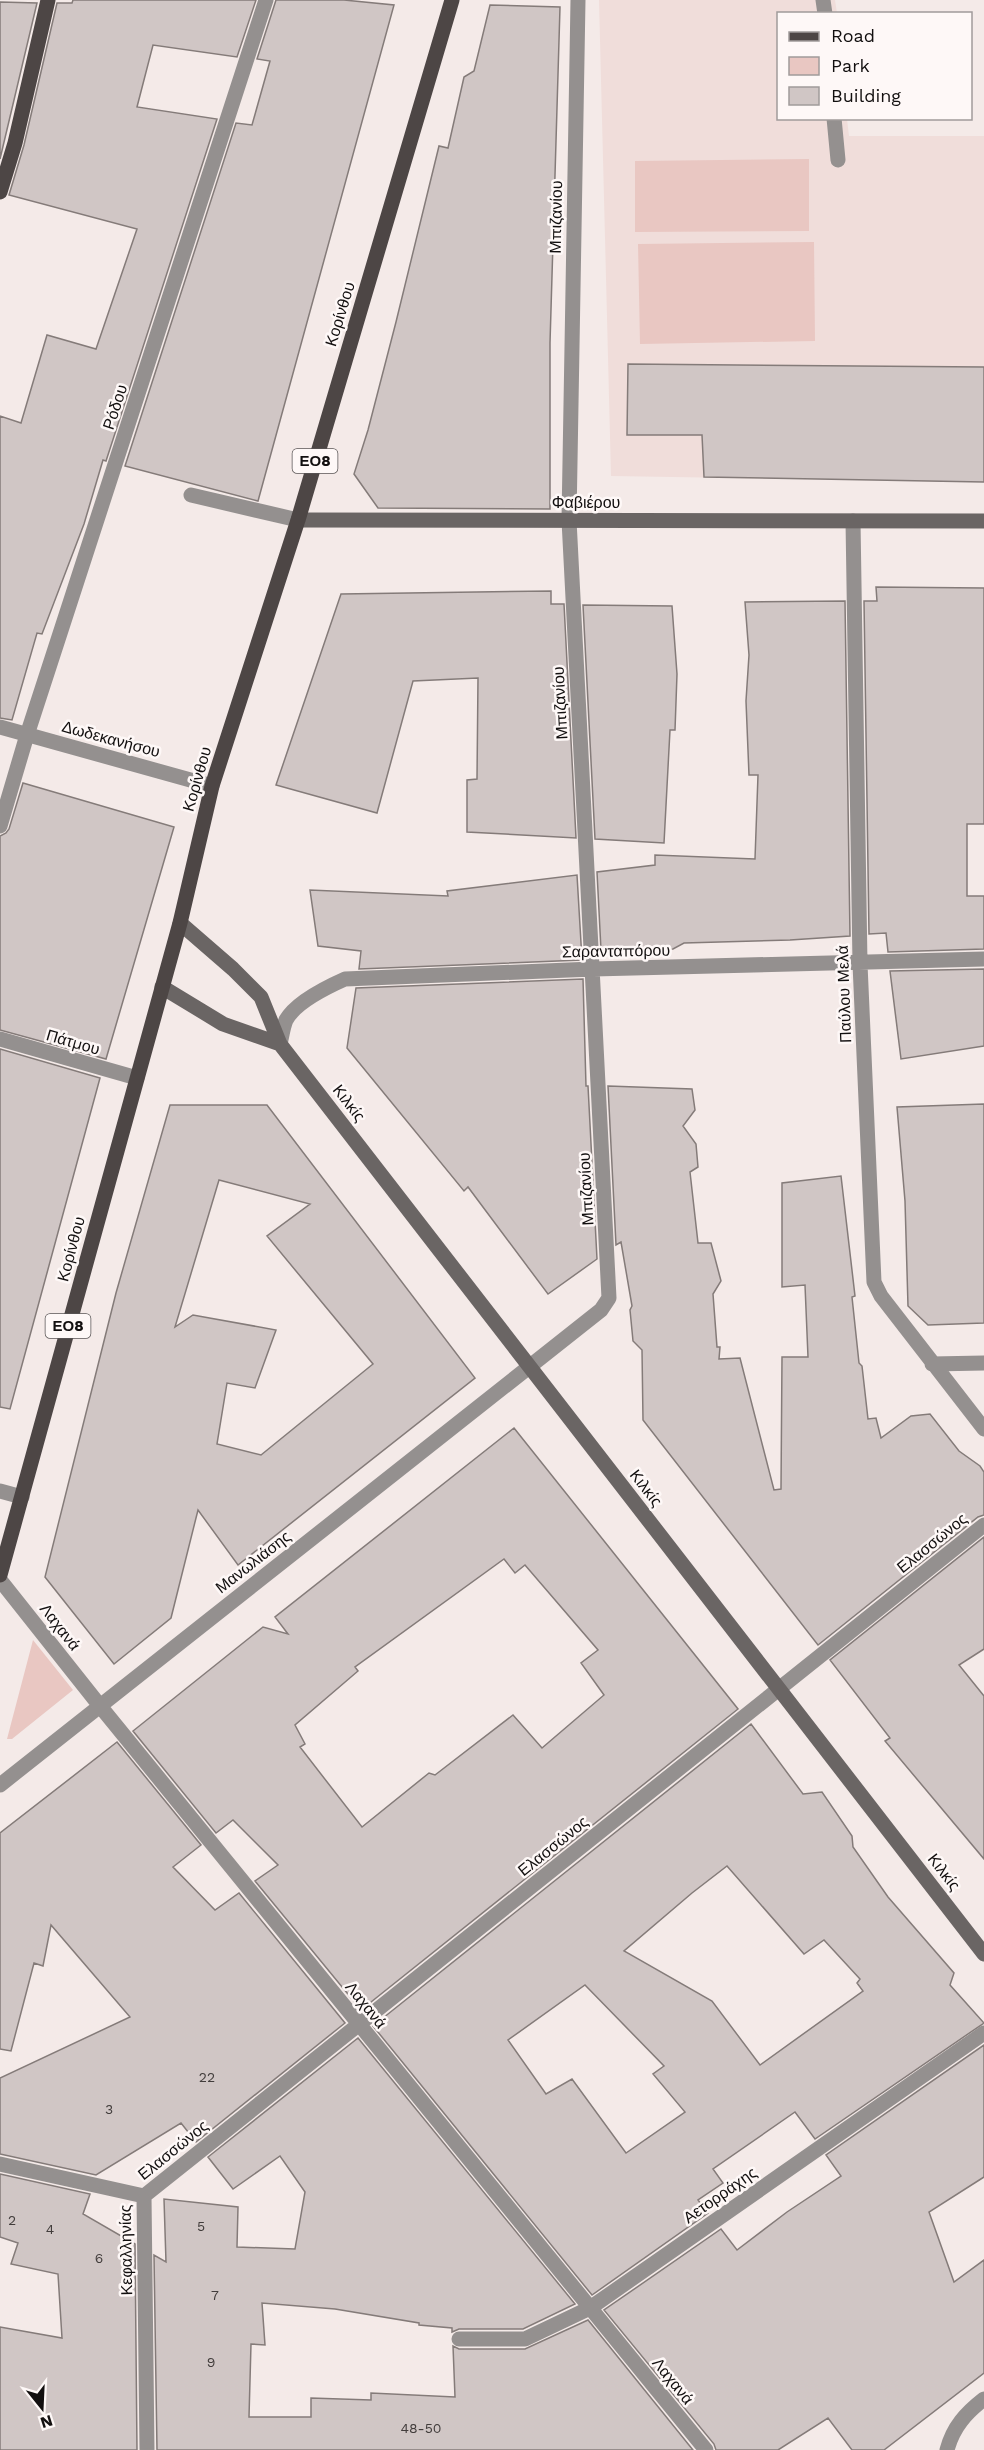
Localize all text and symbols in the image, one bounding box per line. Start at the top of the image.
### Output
legend [777,12,972,120]
text: Road [831,25,875,46]
text: Park [831,55,870,76]
text: Building [831,85,901,106]
street label: Μπιζανίου [546,180,566,254]
street label: Κορίνθου [321,279,359,349]
street label: Ρόδου [99,382,131,432]
road number: ΕΟ8 [292,449,338,473]
street label: Φαβιέρου [552,493,620,512]
street label: Μπιζανίου [549,666,571,740]
street label: Δωδεκανήσου [60,717,162,761]
street label: Κορίνθου [179,744,215,814]
street label: Σαρανταπόρου [562,941,670,961]
street label: Παύλου Μελά [833,945,855,1043]
street label: Πάτμου [44,1025,102,1059]
street label: Κιλκίς [329,1081,369,1125]
street label: Μπιζανίου [575,1152,597,1226]
street label: Κορίνθου [53,1214,89,1284]
road number: ΕΟ8 [46,1314,90,1338]
street label: Κιλκίς [626,1466,666,1510]
street label: Ελασσώνος [893,1509,971,1577]
street label: Μανωλιάσης [212,1527,295,1597]
street label: Λαχανά [36,1600,84,1654]
street label: Ελασσώνος [514,1812,592,1880]
street label: Κιλκίς [924,1850,964,1894]
street label: Λαχανά [341,1978,391,2032]
house number: 22 [199,2069,215,2085]
house number: 3 [105,2101,113,2117]
street label: Ελασσώνος [134,2116,212,2184]
street label: Αετορράχης [680,2163,761,2227]
street label: Κεφαλληνίας [116,2204,136,2296]
house number: 2 [8,2212,16,2228]
house number: 5 [197,2218,205,2234]
house number: 4 [46,2221,54,2237]
house number: 6 [95,2250,103,2266]
house number: 7 [211,2287,219,2303]
house number: 9 [207,2354,215,2370]
street label: Λαχανά [648,2354,698,2408]
north arrow [12,2378,72,2438]
text: N [38,2411,55,2433]
house number: 48-50 [400,2420,442,2436]

